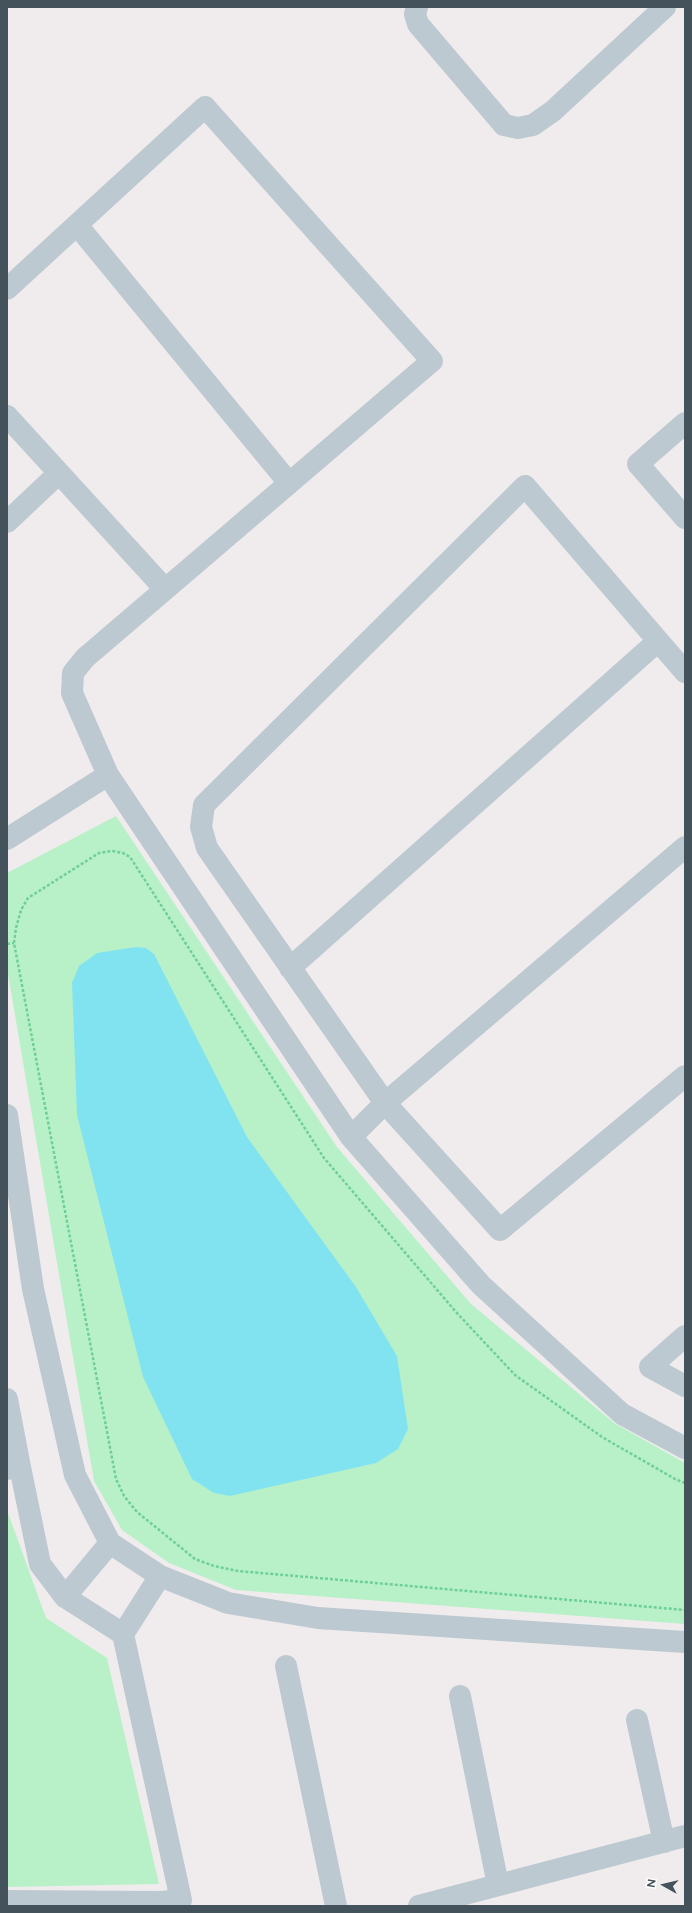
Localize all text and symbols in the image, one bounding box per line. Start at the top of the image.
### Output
north arrow [644,1865,684,1905]
text: N [645,1878,659,1888]

